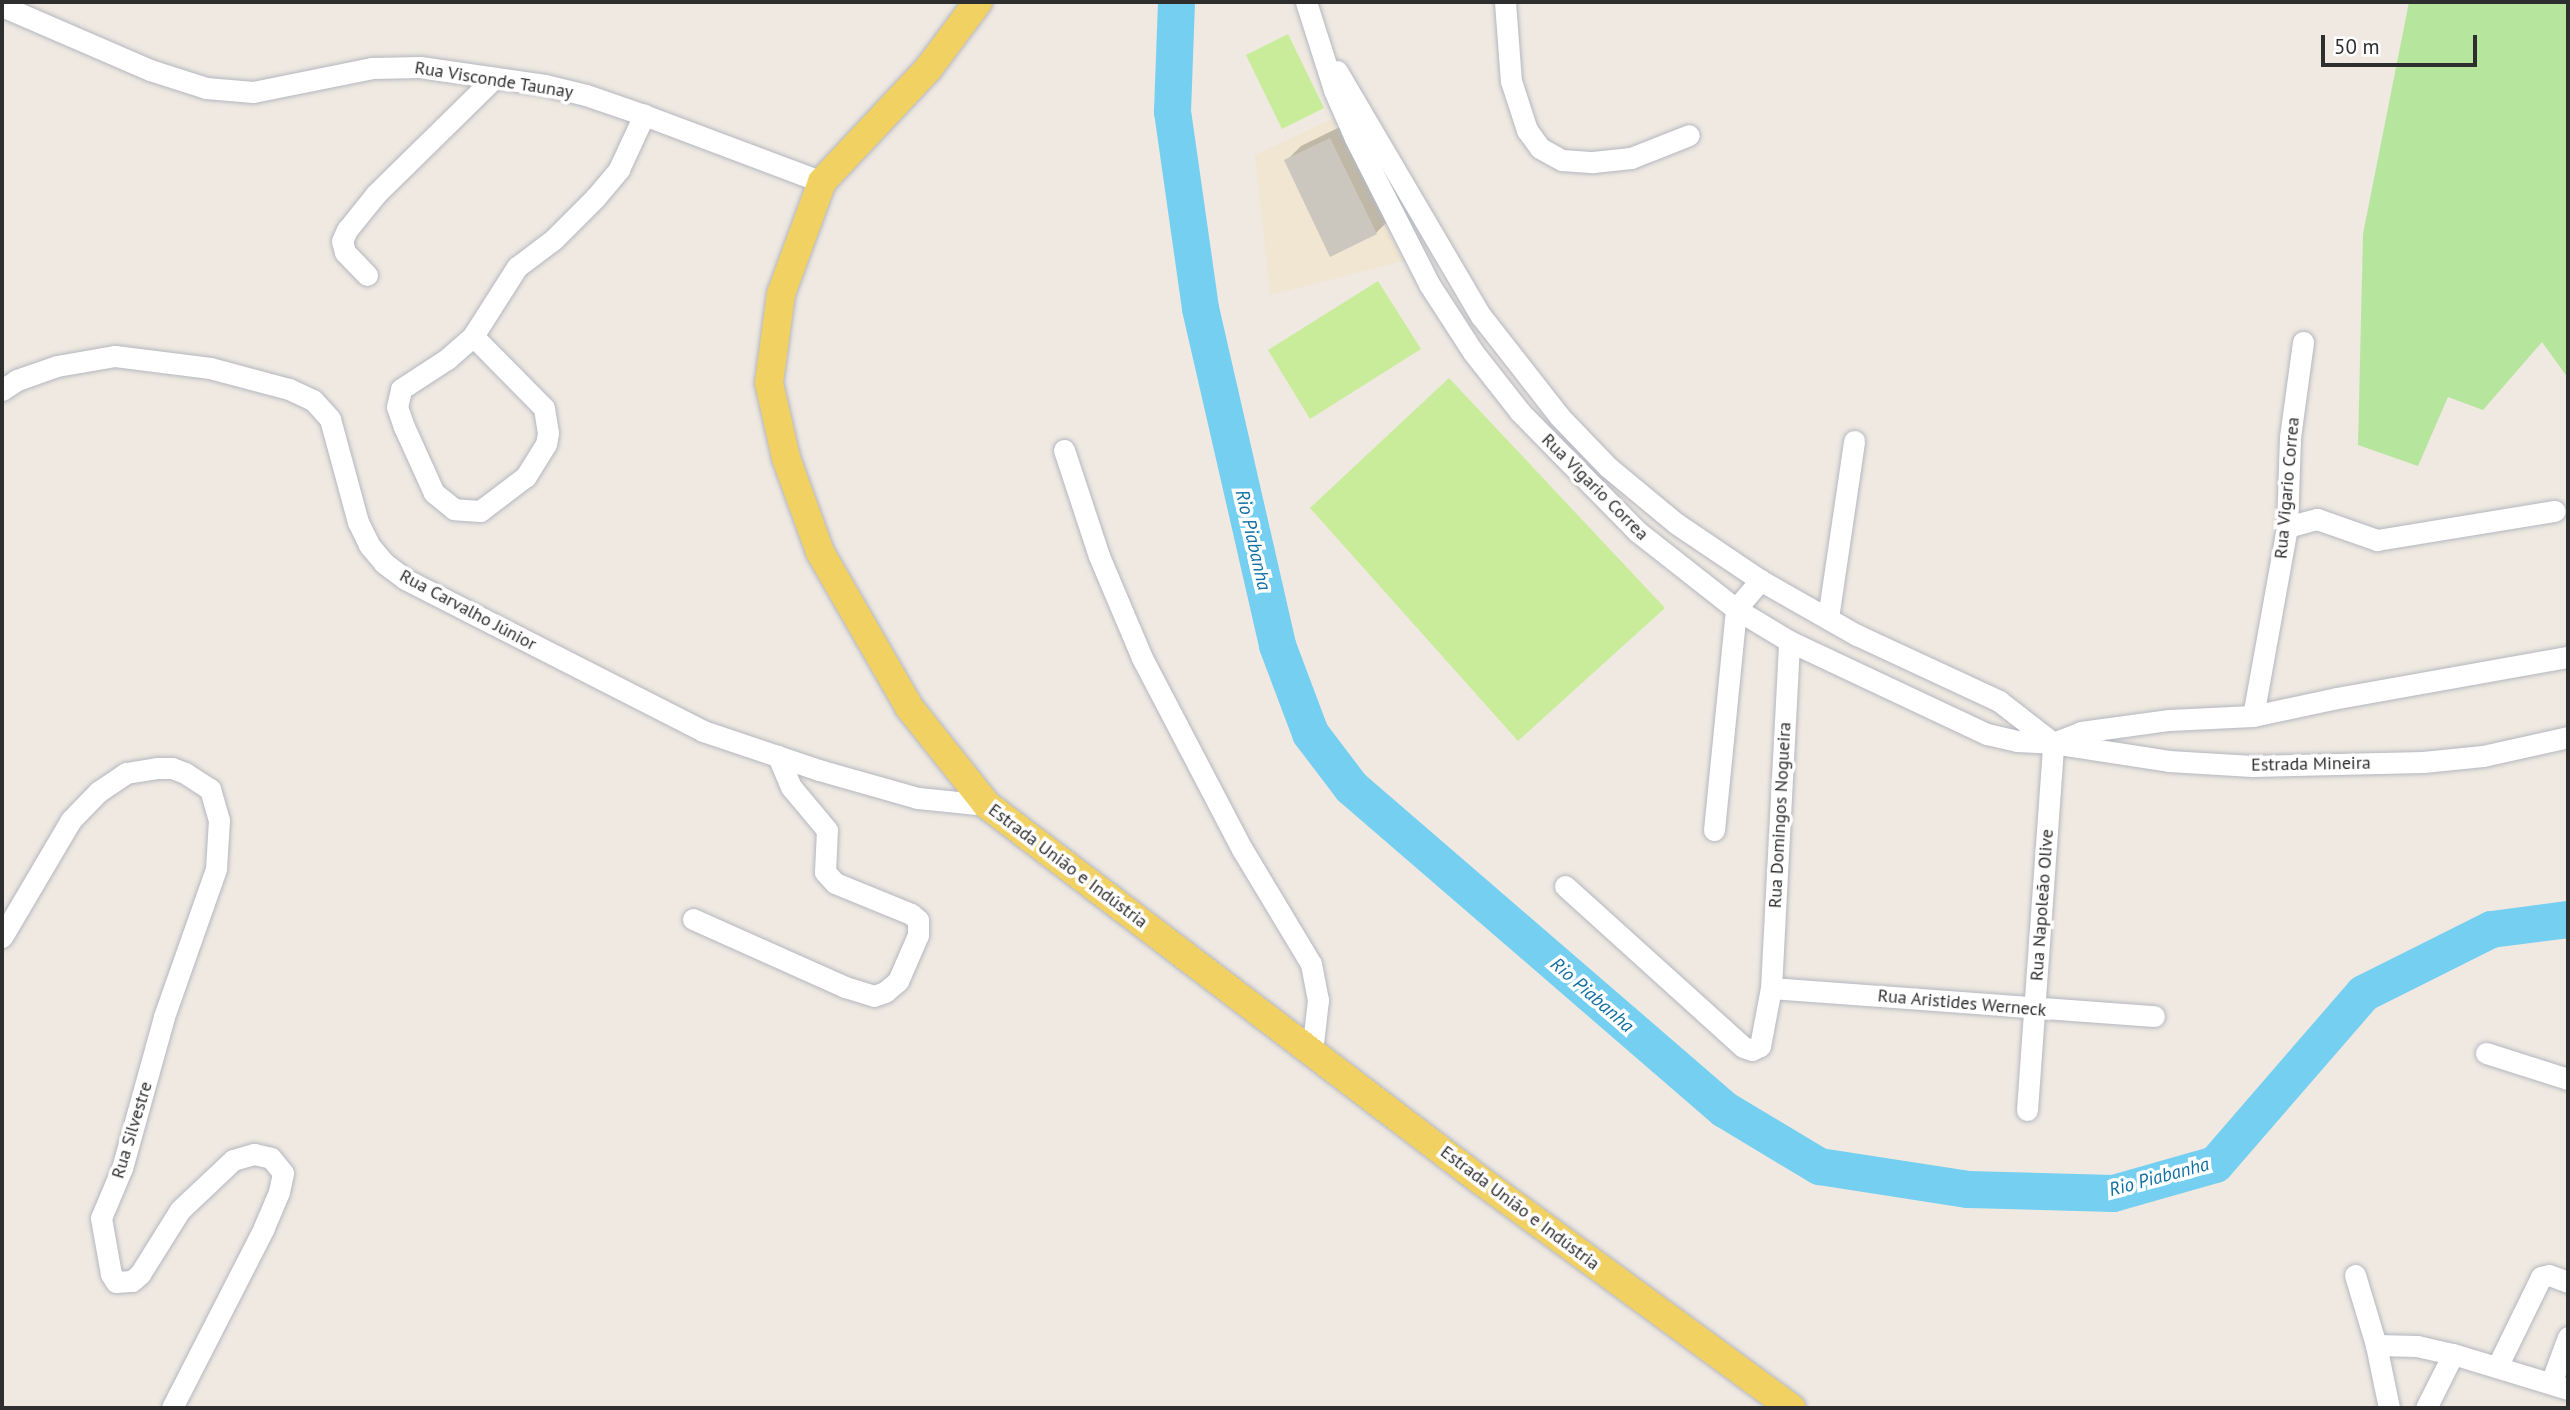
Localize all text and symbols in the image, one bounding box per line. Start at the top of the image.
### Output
scale bar [2325,21,2481,65]
text: 50 m [2334,33,2380,60]
street label: Rua Visconde Taunay [413,57,575,103]
street label: Rua Vigario Correa [2270,416,2304,560]
street label: Rua Vigario Correa [1537,429,1653,545]
water label: Rio Piabanha [1230,487,1276,593]
street label: Rua Carvalho Júnior [396,565,540,655]
street label: Rua Domingos Nogueira [1764,721,1796,909]
street label: Estrada Mineira [2251,752,2371,776]
street label: Estrada União e Indústria [984,799,1152,933]
street label: Rua Napoleão Olive [2026,828,2058,982]
water label: Rio Piabanha [1546,953,1638,1037]
street label: Rua Aristides Werneck [1876,985,2048,1021]
street label: Rua Silvestre [107,1079,157,1181]
street label: Estrada União e Indústria [1436,1141,1604,1275]
water label: Rio Piabanha [2106,1153,2212,1201]

